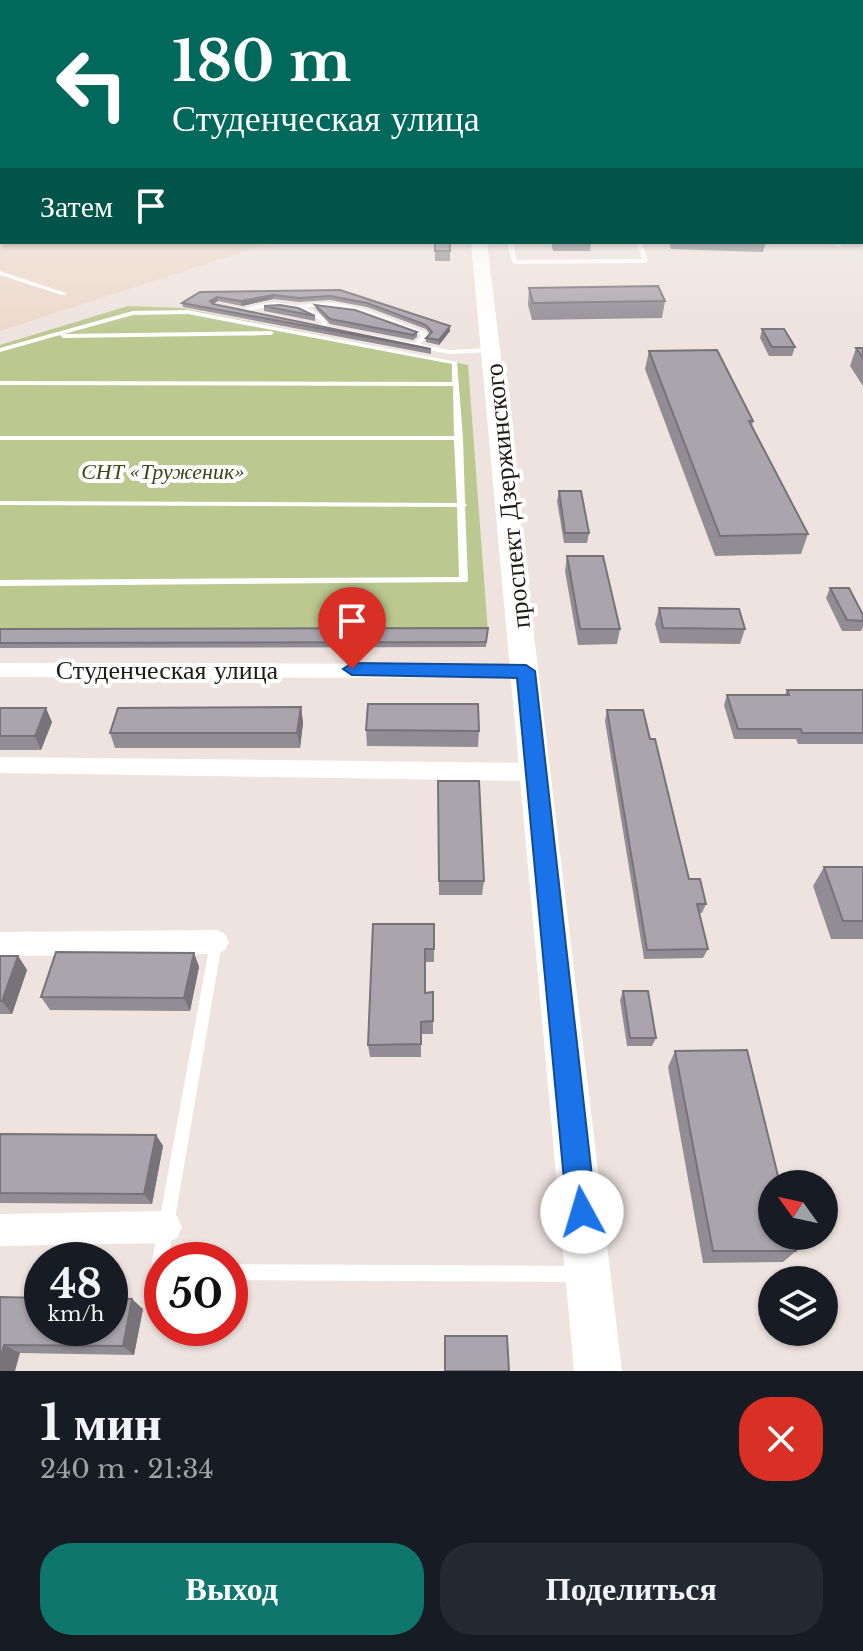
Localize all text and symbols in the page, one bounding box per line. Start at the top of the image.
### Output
text: 180 m [172,27,351,96]
icon: left [40,32,144,136]
text: Студенческая улица [172,96,480,141]
icon: arrive [129,184,173,228]
text: Затем [40,188,113,225]
street label: проспект Дзержинского [477,362,537,630]
park label: СНТ «Труженик» [81,458,245,485]
pin [318,587,386,669]
icon: arrive [330,599,374,643]
street label: Студенческая улица [56,654,279,686]
position arrow [540,1170,624,1254]
north arrow [758,1170,838,1250]
map controls [758,1170,838,1346]
speed limit sign: 50 [144,1242,248,1346]
text: 48 [50,1259,102,1309]
button: layers [758,1266,838,1346]
text: km/h [48,1302,104,1326]
text: 1 мин [40,1393,162,1453]
button: close [739,1397,823,1481]
text: 240 m · 21:34 [40,1453,214,1485]
button: Выход [40,1543,424,1635]
button: Поделиться [440,1543,823,1635]

